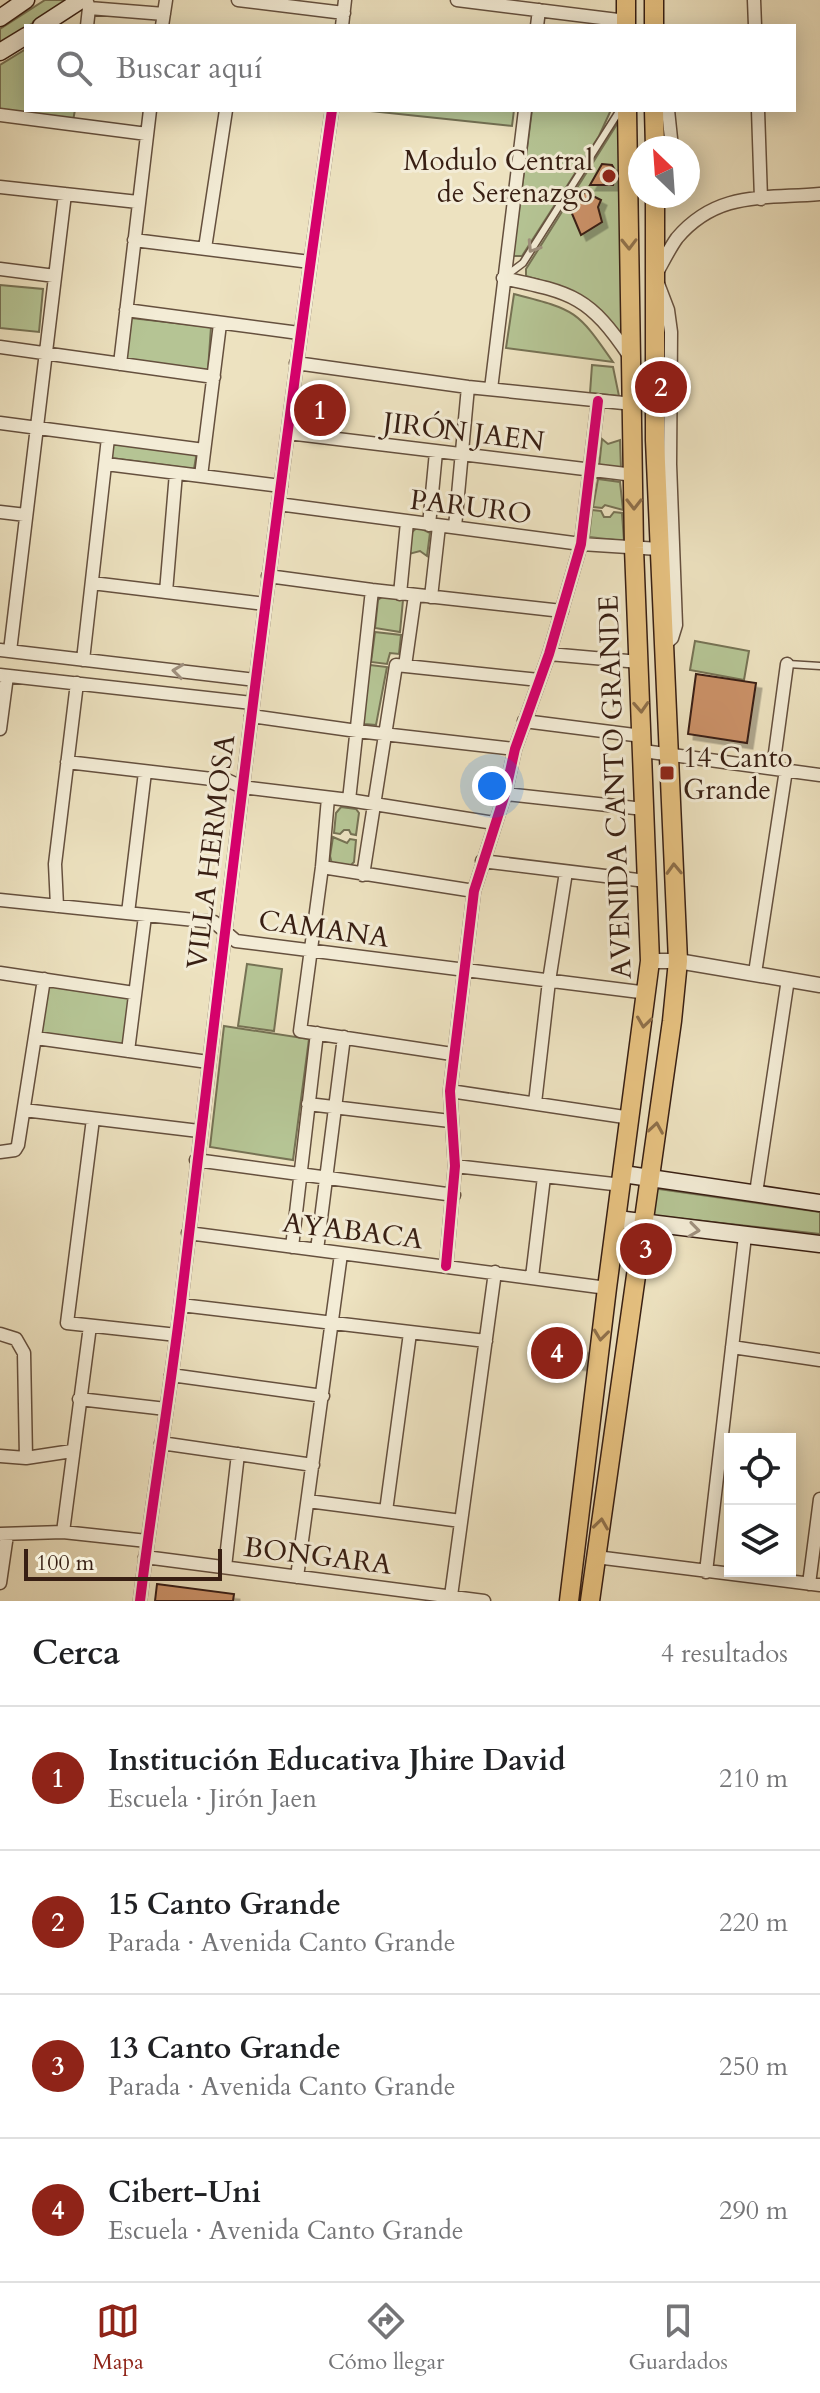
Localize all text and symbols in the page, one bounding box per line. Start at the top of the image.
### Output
search box [24,24,796,112]
icon: search [52,46,96,90]
text: Buscar aquí [116,48,262,89]
north arrow [628,136,700,208]
place label: Modulo Central de Serenazgo [403,142,593,212]
marker: Modulo Central de Serenazgo [600,167,618,185]
one-way arrow [528,238,543,253]
one-way arrow [620,238,638,251]
pin: 2 [635,357,687,417]
pin: 1 [294,380,346,440]
street label: JIRÓN JAEN [377,403,547,461]
street label: PARURO [408,481,534,533]
one-way arrow [625,498,643,511]
street label: AVENIDA CANTO GRANDE [589,594,641,980]
one-way arrow [171,663,184,680]
one-way arrow [632,701,649,714]
street label: VILLA HERMOSA [178,733,244,972]
place label: 14 Canto Grande [683,739,793,809]
marker: 14 Canto Grande [658,764,676,782]
your location [472,766,512,806]
one-way arrow [665,862,682,875]
street label: CAMANA [256,901,392,957]
one-way arrow [636,1015,653,1029]
one-way arrow [647,1121,664,1134]
street label: AYABACA [281,1204,425,1258]
pin: 3 [620,1219,672,1279]
one-way arrow [687,1221,701,1238]
pin: 4 [531,1323,583,1383]
one-way arrow [593,1329,610,1342]
map controls [724,1433,796,1577]
button: locate [724,1433,796,1505]
button: layers [724,1505,796,1577]
one-way arrow [592,1517,609,1531]
street label: BONGARA [242,1528,394,1584]
scale bar [24,1545,222,1581]
text: 100 m [36,1548,94,1578]
text: Cerca [32,1630,120,1676]
text: 4 resultados [661,1636,788,1671]
text: Institución Educativa Jhire David [108,1740,565,1781]
text: 1 [51,1761,65,1796]
text: 210 m [719,1761,788,1796]
text: Escuela · Jirón Jaen [108,1781,317,1816]
text: 15 Canto Grande [108,1884,341,1925]
text: 2 [51,1905,65,1940]
text: 220 m [719,1905,788,1940]
text: Parada · Avenida Canto Grande [108,1925,455,1960]
text: 13 Canto Grande [108,2028,341,2069]
text: 3 [51,2049,65,2084]
text: 250 m [719,2049,788,2084]
text: Parada · Avenida Canto Grande [108,2069,455,2104]
text: Cibert-Uni [108,2172,261,2213]
text: 4 [51,2193,65,2228]
text: 290 m [719,2193,788,2228]
text: Escuela · Avenida Canto Grande [108,2213,464,2248]
tab: Mapa [92,2299,144,2377]
tab: Cómo llegar [328,2299,444,2377]
tab: Guardados [629,2299,728,2377]

